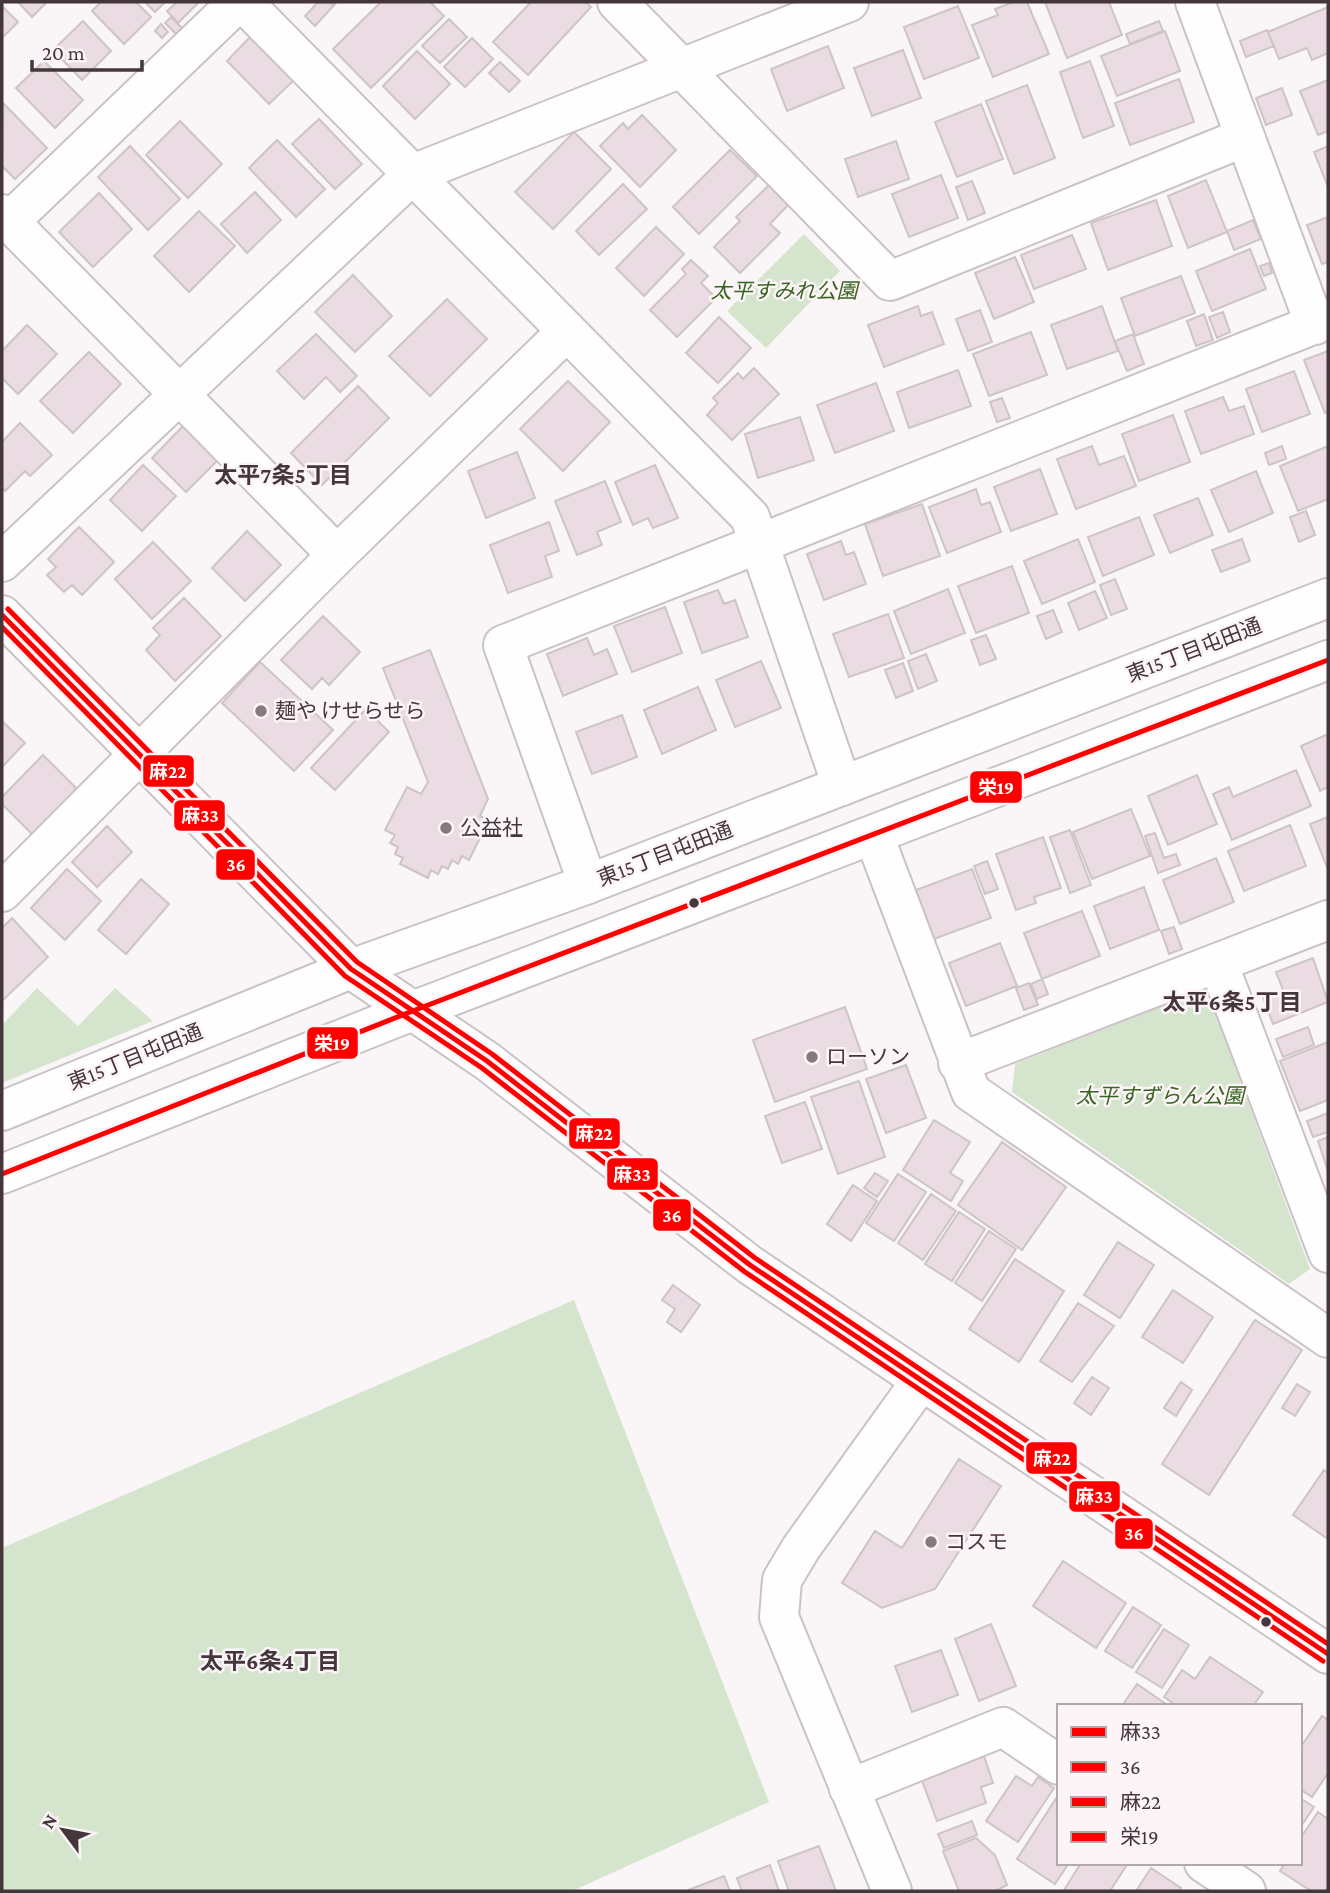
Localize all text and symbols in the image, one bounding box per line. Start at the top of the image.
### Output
scale bar [32,28,142,72]
text: 20 m [42,41,85,65]
park label: 太平すみれ公園 [711,279,860,303]
district label: 太平7条5丁目 [214,462,352,488]
street label: 東15丁目屯田通 [1123,613,1265,687]
place label: 麺や けせらせら [275,699,426,723]
marker: 麺や けせらせら [253,703,269,719]
line badge: 麻22 [142,754,195,788]
text: 麻22 [149,761,187,782]
line badge: 栄19 [969,770,1023,804]
text: 栄19 [978,777,1014,798]
line badge: 麻33 [173,799,226,832]
text: 麻33 [181,805,219,826]
place label: 公益社 [460,816,523,840]
street label: 東15丁目屯田通 [594,817,736,891]
marker: 公益社 [438,820,454,836]
line badge: 36 [215,848,256,881]
text: 36 [226,854,246,875]
unlabelled marker [687,896,701,910]
district label: 太平6条5丁目 [1163,989,1301,1015]
street label: 東15丁目屯田通 [64,1019,206,1095]
line badge: 栄19 [306,1026,359,1060]
text: 栄19 [314,1033,350,1054]
place label: ローソン [826,1045,910,1069]
marker: ローソン [804,1049,820,1065]
park label: 太平すずらん公園 [1076,1084,1247,1108]
line badge: 麻22 [568,1117,621,1150]
text: 麻22 [575,1123,613,1144]
line badge: 麻33 [606,1157,659,1191]
text: 麻33 [613,1164,651,1185]
line badge: 36 [652,1198,692,1232]
text: 36 [662,1205,682,1226]
line badge: 麻22 [1025,1441,1078,1475]
text: 麻22 [1033,1448,1071,1469]
line badge: 麻33 [1068,1480,1121,1513]
text: 麻33 [1075,1486,1113,1507]
line badge: 36 [1114,1517,1154,1550]
text: 36 [1124,1523,1144,1544]
place label: コスモ [945,1530,1008,1554]
marker: コスモ [923,1534,939,1550]
unlabelled marker [1259,1615,1273,1629]
district label: 太平6条4丁目 [200,1648,340,1674]
legend [1057,1704,1302,1865]
text: 麻33 [1120,1720,1161,1744]
text: 36 [1120,1755,1141,1779]
text: 麻22 [1120,1790,1161,1814]
north arrow [28,1795,98,1865]
text: N [37,1810,61,1832]
text: 栄19 [1120,1825,1159,1849]

